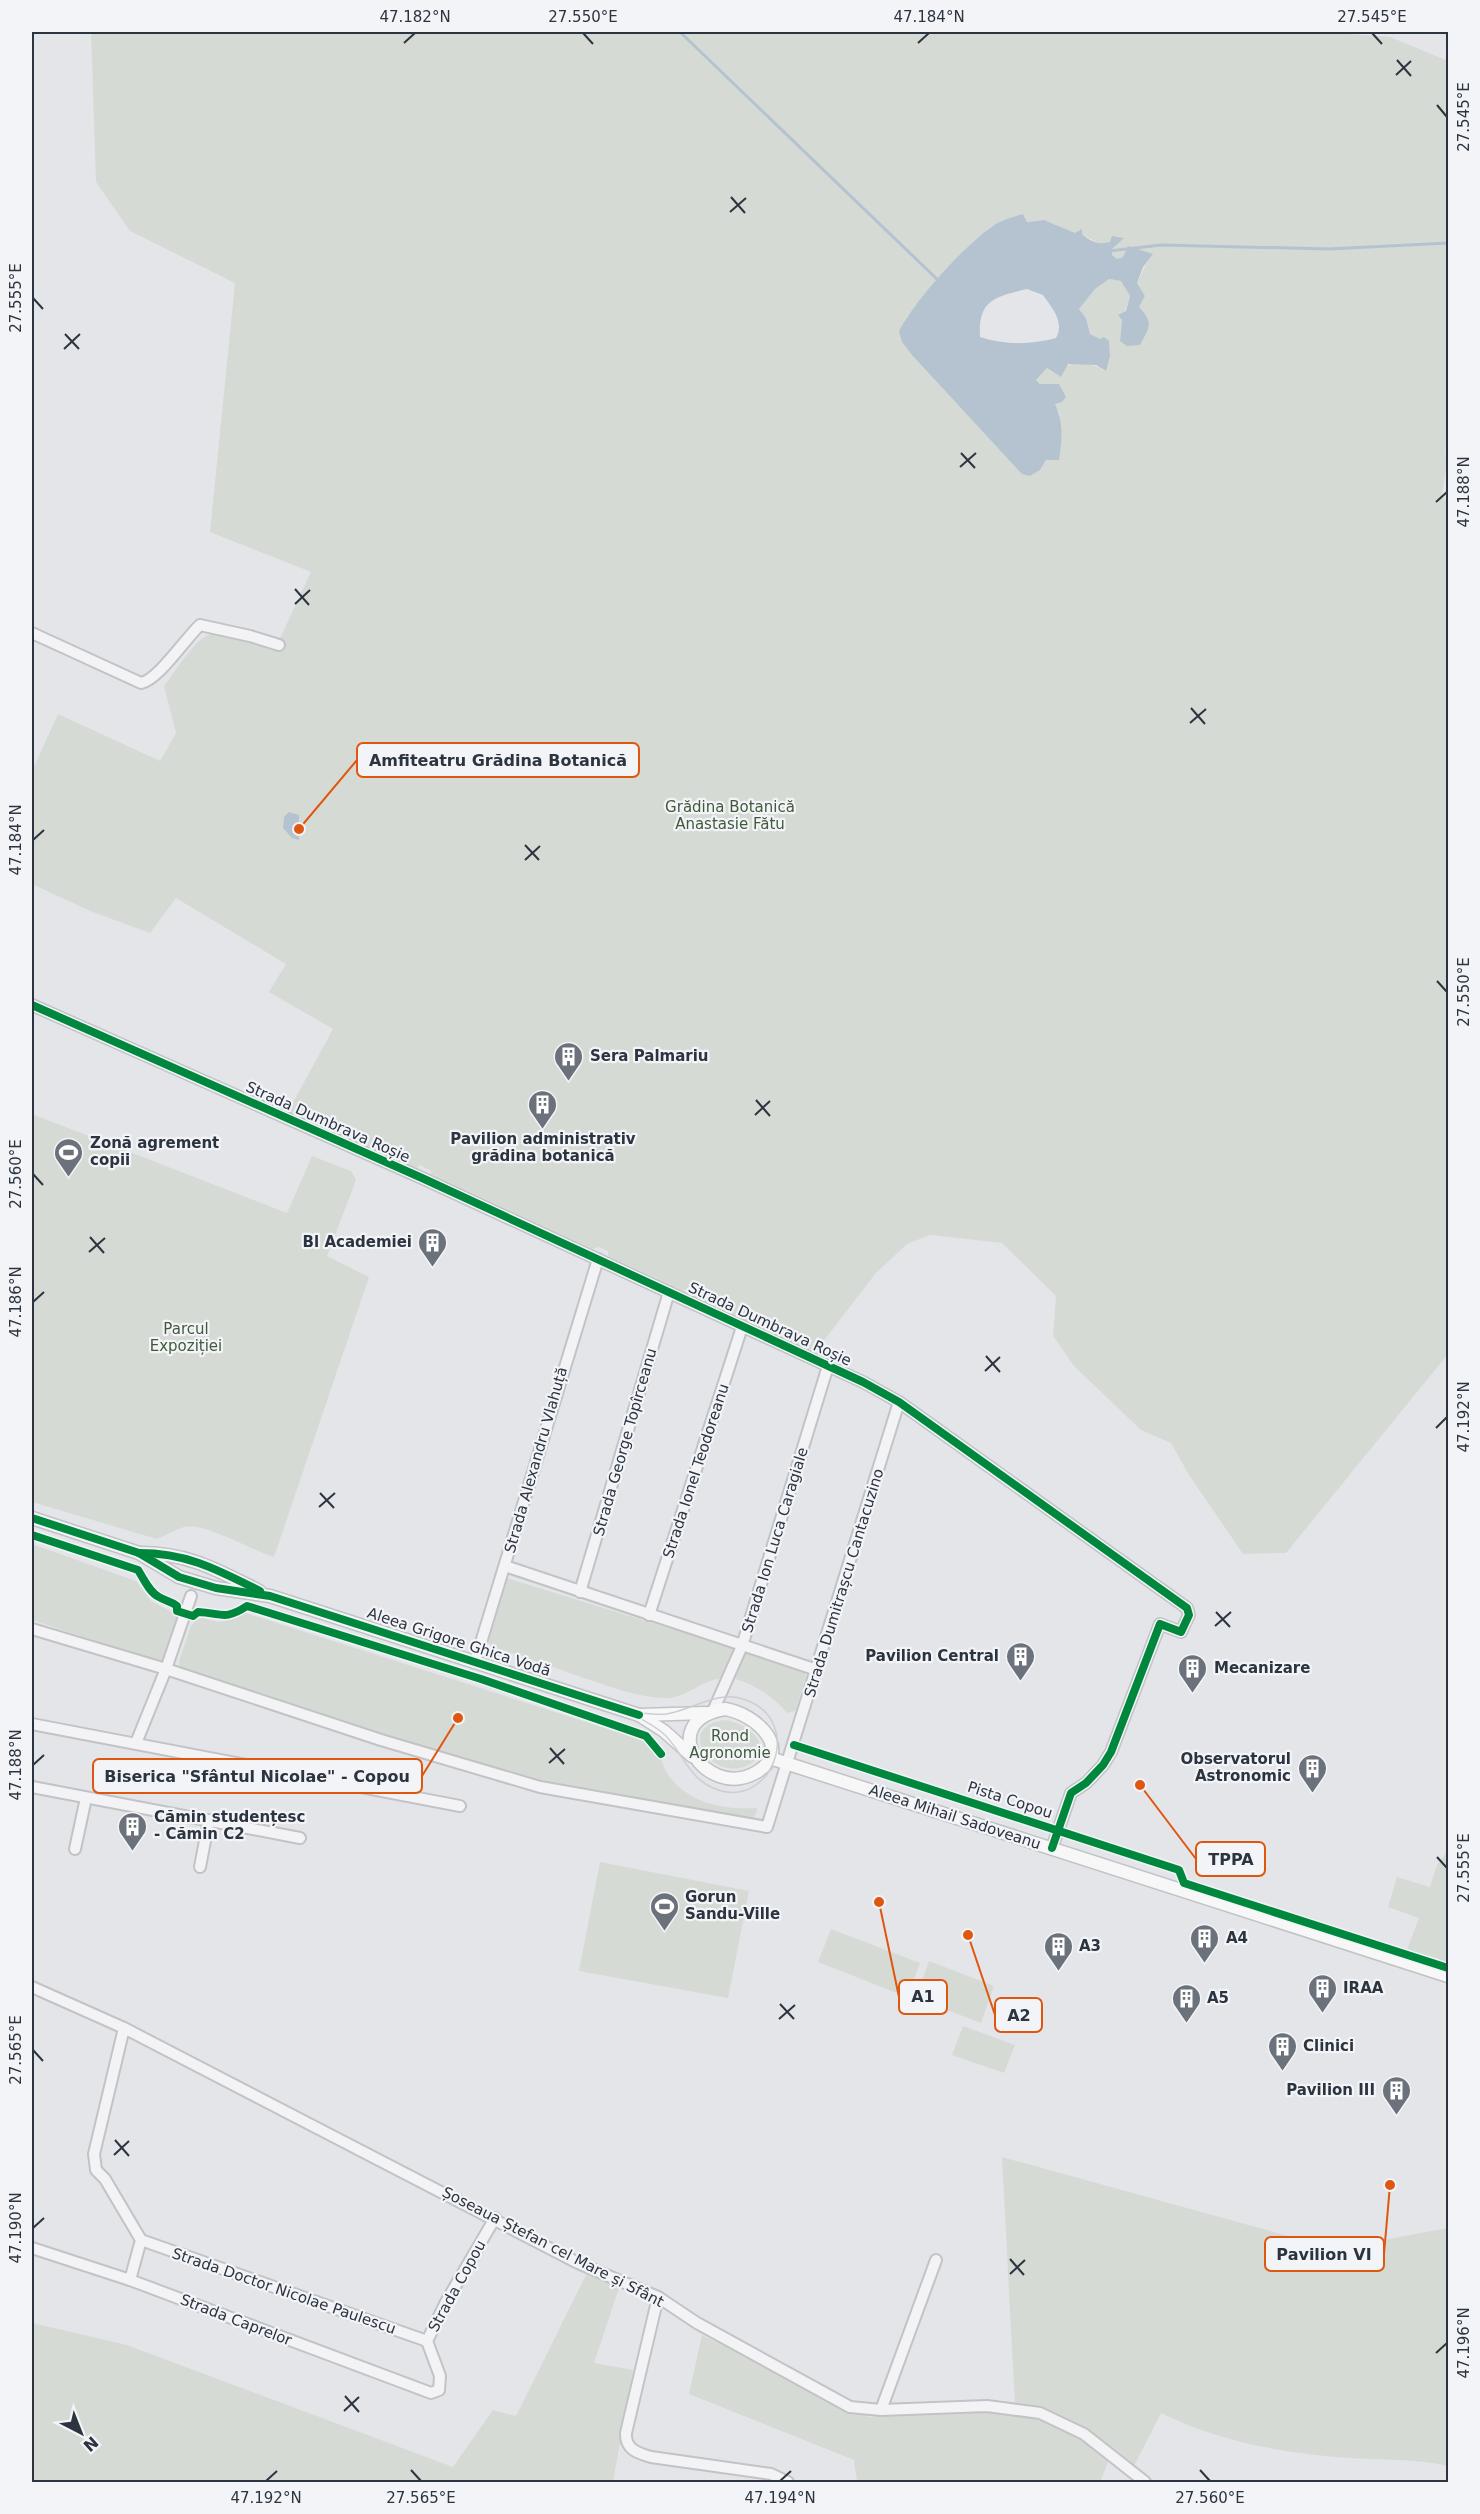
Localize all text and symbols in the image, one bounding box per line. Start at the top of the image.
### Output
text: 47.182°N [379,8,451,26]
text: 27.550°E [548,8,618,26]
text: 47.184°N [893,8,965,26]
text: 27.545°E [1337,8,1407,26]
text: 27.545°E [1455,82,1473,152]
text: 27.555°E [7,263,25,333]
text: 47.188°N [1455,456,1473,528]
callout: Amfiteatru Grădina Botanică [357,743,639,777]
text: Amfiteatru Grădina Botanică [369,751,627,770]
park label: Grădina Botanică Anastasie Fătu [665,798,795,833]
text: 47.184°N [7,804,25,876]
text: 27.550°E [1455,957,1473,1027]
building icon: Sera Palmariu [553,1040,585,1082]
place label: Sera Palmariu [590,1047,709,1065]
street label: Strada Dumbrava Roșie [243,1078,413,1166]
building icon: Pavilion administrativ grădina botanică [527,1088,559,1130]
place label: Pavilion administrativ grădina botanică [450,1130,636,1165]
place label: Zonă agrement copii [90,1134,219,1169]
sports icon: Zonă agrement copii [53,1136,85,1178]
text: 27.560°E [7,1139,25,1209]
building icon: Bl Academiei [417,1226,449,1268]
place label: Bl Academiei [303,1233,412,1251]
text: 47.186°N [7,1266,25,1338]
street label: Strada Dumbrava Roșie [686,1278,854,1370]
park label: Parcul Expoziției [150,1320,222,1355]
street label: Strada George Topîrceanu [590,1346,660,1538]
street label: Strada Alexandru Vlahuță [501,1365,571,1555]
street label: Strada Ionel Teodoreanu [659,1381,733,1561]
text: 47.192°N [1455,1381,1473,1453]
street label: Strada Ion Luca Caragiale [738,1445,812,1635]
street label: Strada Dumitrașcu Cantacuzino [801,1466,887,1700]
street label: Aleea Grigore Ghica Vodă [365,1604,553,1680]
building icon: Pavilion Central [1004,1640,1036,1682]
place label: Pavilion Central [865,1647,999,1665]
building icon: Mecanizare [1177,1652,1209,1694]
place label: Mecanizare [1214,1659,1310,1677]
park label: Rond Agronomie [689,1727,771,1762]
text: 47.188°N [7,1729,25,1801]
place label: Observatorul Astronomic [1180,1750,1291,1785]
building icon: Observatorul Astronomic [1296,1752,1328,1794]
callout: Biserica "Sfântul Nicolae" - Copou [93,1759,422,1793]
text: Biserica "Sfântul Nicolae" - Copou [104,1767,410,1786]
street label: Pista Copou [965,1778,1055,1822]
street label: Aleea Mihail Sadoveanu [867,1781,1043,1853]
place label: Cămin studențesc - Cămin C2 [154,1808,305,1843]
building icon: Cămin studențesc - Cămin C2 [117,1810,149,1852]
text: 27.555°E [1455,1833,1473,1903]
callout: TPPA [1196,1842,1265,1876]
text: TPPA [1208,1850,1254,1869]
place label: Gorun Sandu-Ville [685,1888,780,1923]
sports icon: Gorun Sandu-Ville [648,1890,680,1932]
building icon: A4 [1189,1922,1221,1964]
place label: A4 [1226,1929,1248,1947]
building icon: A3 [1042,1930,1074,1972]
place label: A3 [1079,1937,1101,1955]
building icon: IRAA [1306,1972,1338,2014]
place label: IRAA [1343,1979,1384,1997]
callout: A1 [899,1980,947,2014]
building icon: A5 [1170,1982,1202,2024]
text: A1 [911,1987,935,2006]
place label: A5 [1207,1989,1229,2007]
callout: A2 [995,1998,1042,2032]
text: A2 [1007,2006,1031,2025]
text: 27.565°E [7,2015,25,2085]
building icon: Clinici [1266,2030,1298,2072]
place label: Clinici [1303,2037,1354,2055]
building icon: Pavilion III [1380,2074,1412,2116]
place label: Pavilion III [1286,2081,1375,2099]
street label: Șoseaua Ștefan cel Mare și Sfânt [439,2183,667,2311]
text: 47.190°N [7,2192,25,2264]
street label: Strada Copou [424,2237,490,2335]
callout: Pavilion VI [1265,2237,1384,2271]
street label: Strada Doctor Nicolae Paulescu [170,2244,398,2338]
text: Pavilion VI [1276,2245,1372,2264]
street label: Strada Caprelor [178,2290,295,2350]
text: 47.196°N [1455,2307,1473,2379]
north arrow [51,2403,111,2463]
text: N [79,2432,102,2455]
text: 47.192°N [230,2489,302,2507]
text: 27.565°E [386,2489,456,2507]
text: 47.194°N [744,2489,816,2507]
text: 27.560°E [1175,2489,1245,2507]

